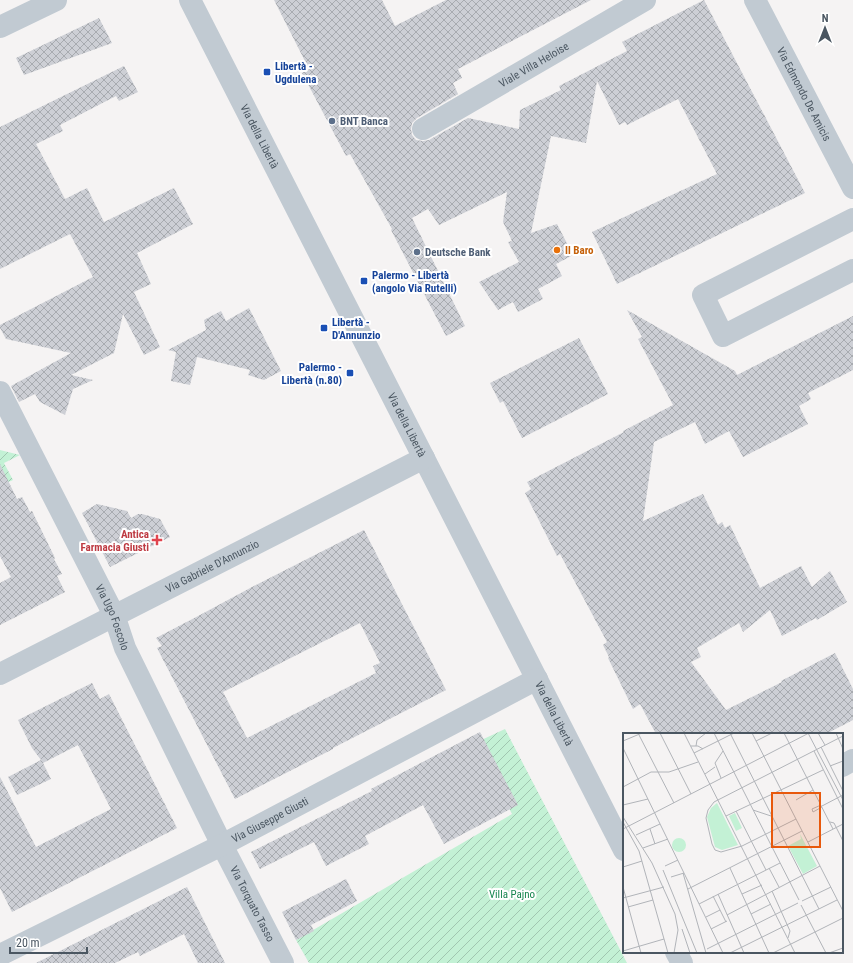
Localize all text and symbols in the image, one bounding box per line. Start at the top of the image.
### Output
north arrow [805,8,845,48]
text: N [822,12,829,25]
street label: Viale Villa Heloise [497,40,571,90]
street label: Via Edmondo De Amicis [774,45,833,143]
place label: Libertà - Ugdulena [275,60,316,86]
marker: Libertà - Ugdulena [262,67,272,77]
street label: Via della Libertà [237,102,281,171]
place label: BNT Banca [340,115,388,128]
marker: BNT Banca [327,116,337,126]
place label: Il Baro [565,244,594,257]
marker: Il Baro [552,245,562,255]
place label: Deutsche Bank [425,246,491,259]
marker: Deutsche Bank [412,247,422,257]
place label: Palermo - Libertà (angolo Via Rutelli) [372,269,457,295]
marker: Palermo - Libertà (angolo Via Rutelli) [359,276,369,286]
place label: Libertà - D'Annunzio [332,316,381,342]
marker: Libertà - D'Annunzio [319,323,329,333]
place label: Palermo - Libertà (n.80) [281,361,342,387]
marker: Palermo - Libertà (n.80) [345,368,355,378]
street label: Via della Libertà [385,391,428,459]
place label: Antica Farmacia Giusti [80,528,149,554]
marker: Antica Farmacia Giusti [152,535,162,545]
street label: Via Gabriele D'Annunzio [163,537,262,596]
street label: Via Ugo Foscolo [92,582,131,653]
street label: Via della Libertà [532,679,576,748]
inset map [623,733,843,953]
street label: Via Giuseppe Giusti [230,795,311,846]
street label: Via Torquato Tasso [227,864,277,944]
park label: Villa Pajno [489,888,536,901]
scale bar [10,929,87,955]
text: 20 m [16,936,40,950]

